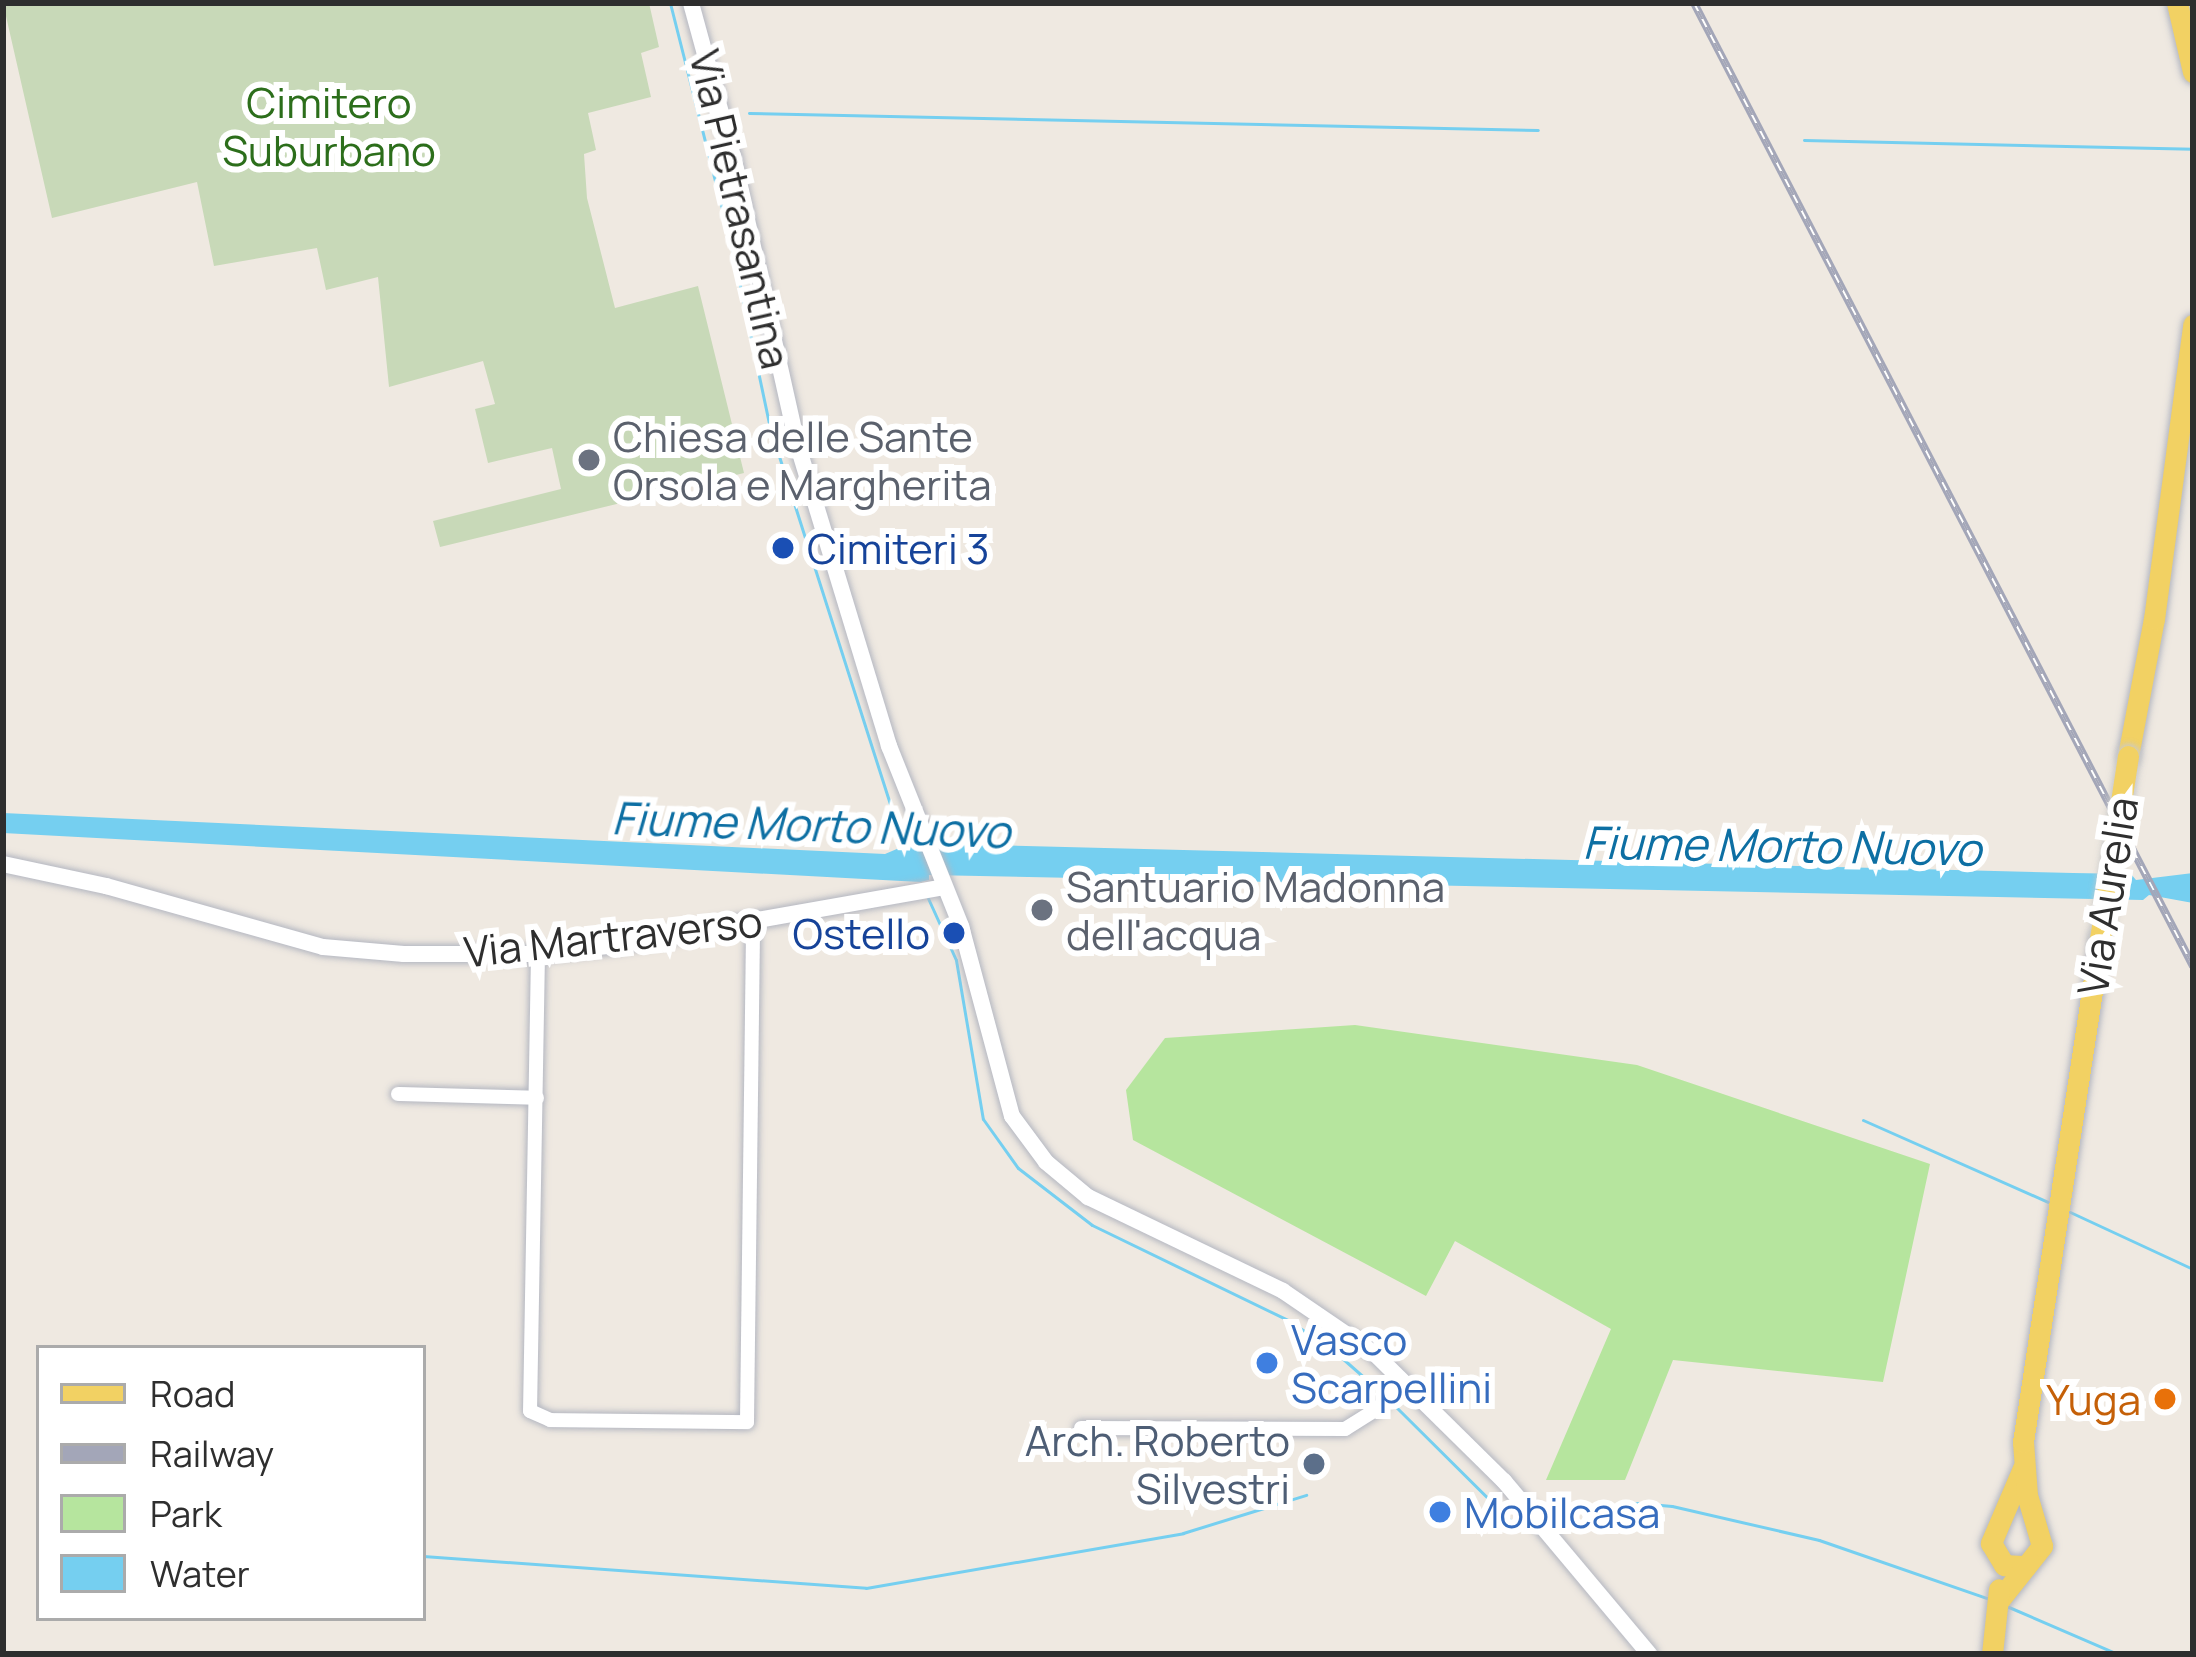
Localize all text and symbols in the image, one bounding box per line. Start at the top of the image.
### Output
street label: Via Pietrasantina [680,45,802,373]
park label: Cimitero Suburbano [222,77,436,176]
place label: Chiesa delle Sante Orsola e Margherita [613,411,991,510]
marker: Chiesa delle Sante Orsola e Margherita [576,447,602,473]
place label: Cimiteri 3 [807,523,989,573]
marker: Cimiteri 3 [770,535,796,561]
water label: Fiume Morto Nuovo [611,791,1011,859]
street label: Via Aurelia [2066,793,2148,999]
water label: Fiume Morto Nuovo [1582,816,1982,876]
place label: Santuario Madonna dell'acqua [1066,861,1445,960]
street label: Via Martraverso [461,895,765,977]
marker: Santuario Madonna dell'acqua [1029,897,1055,923]
place label: Ostello [793,908,930,958]
marker: Ostello [941,920,967,946]
place label: Vasco Scarpellini [1291,1314,1492,1412]
legend [36,1345,426,1621]
marker: Vasco Scarpellini [1254,1350,1280,1376]
text: Road [150,1369,235,1418]
place label: Yuga [2046,1374,2141,1424]
marker: Yuga [2152,1386,2178,1412]
place label: Arch. Roberto Silvestri [1025,1415,1290,1514]
text: Railway [150,1429,274,1478]
marker: Arch. Roberto Silvestri [1301,1451,1327,1477]
place label: Mobilcasa [1464,1487,1660,1537]
text: Park [150,1489,222,1538]
marker: Mobilcasa [1427,1499,1453,1525]
text: Water [150,1549,250,1598]

